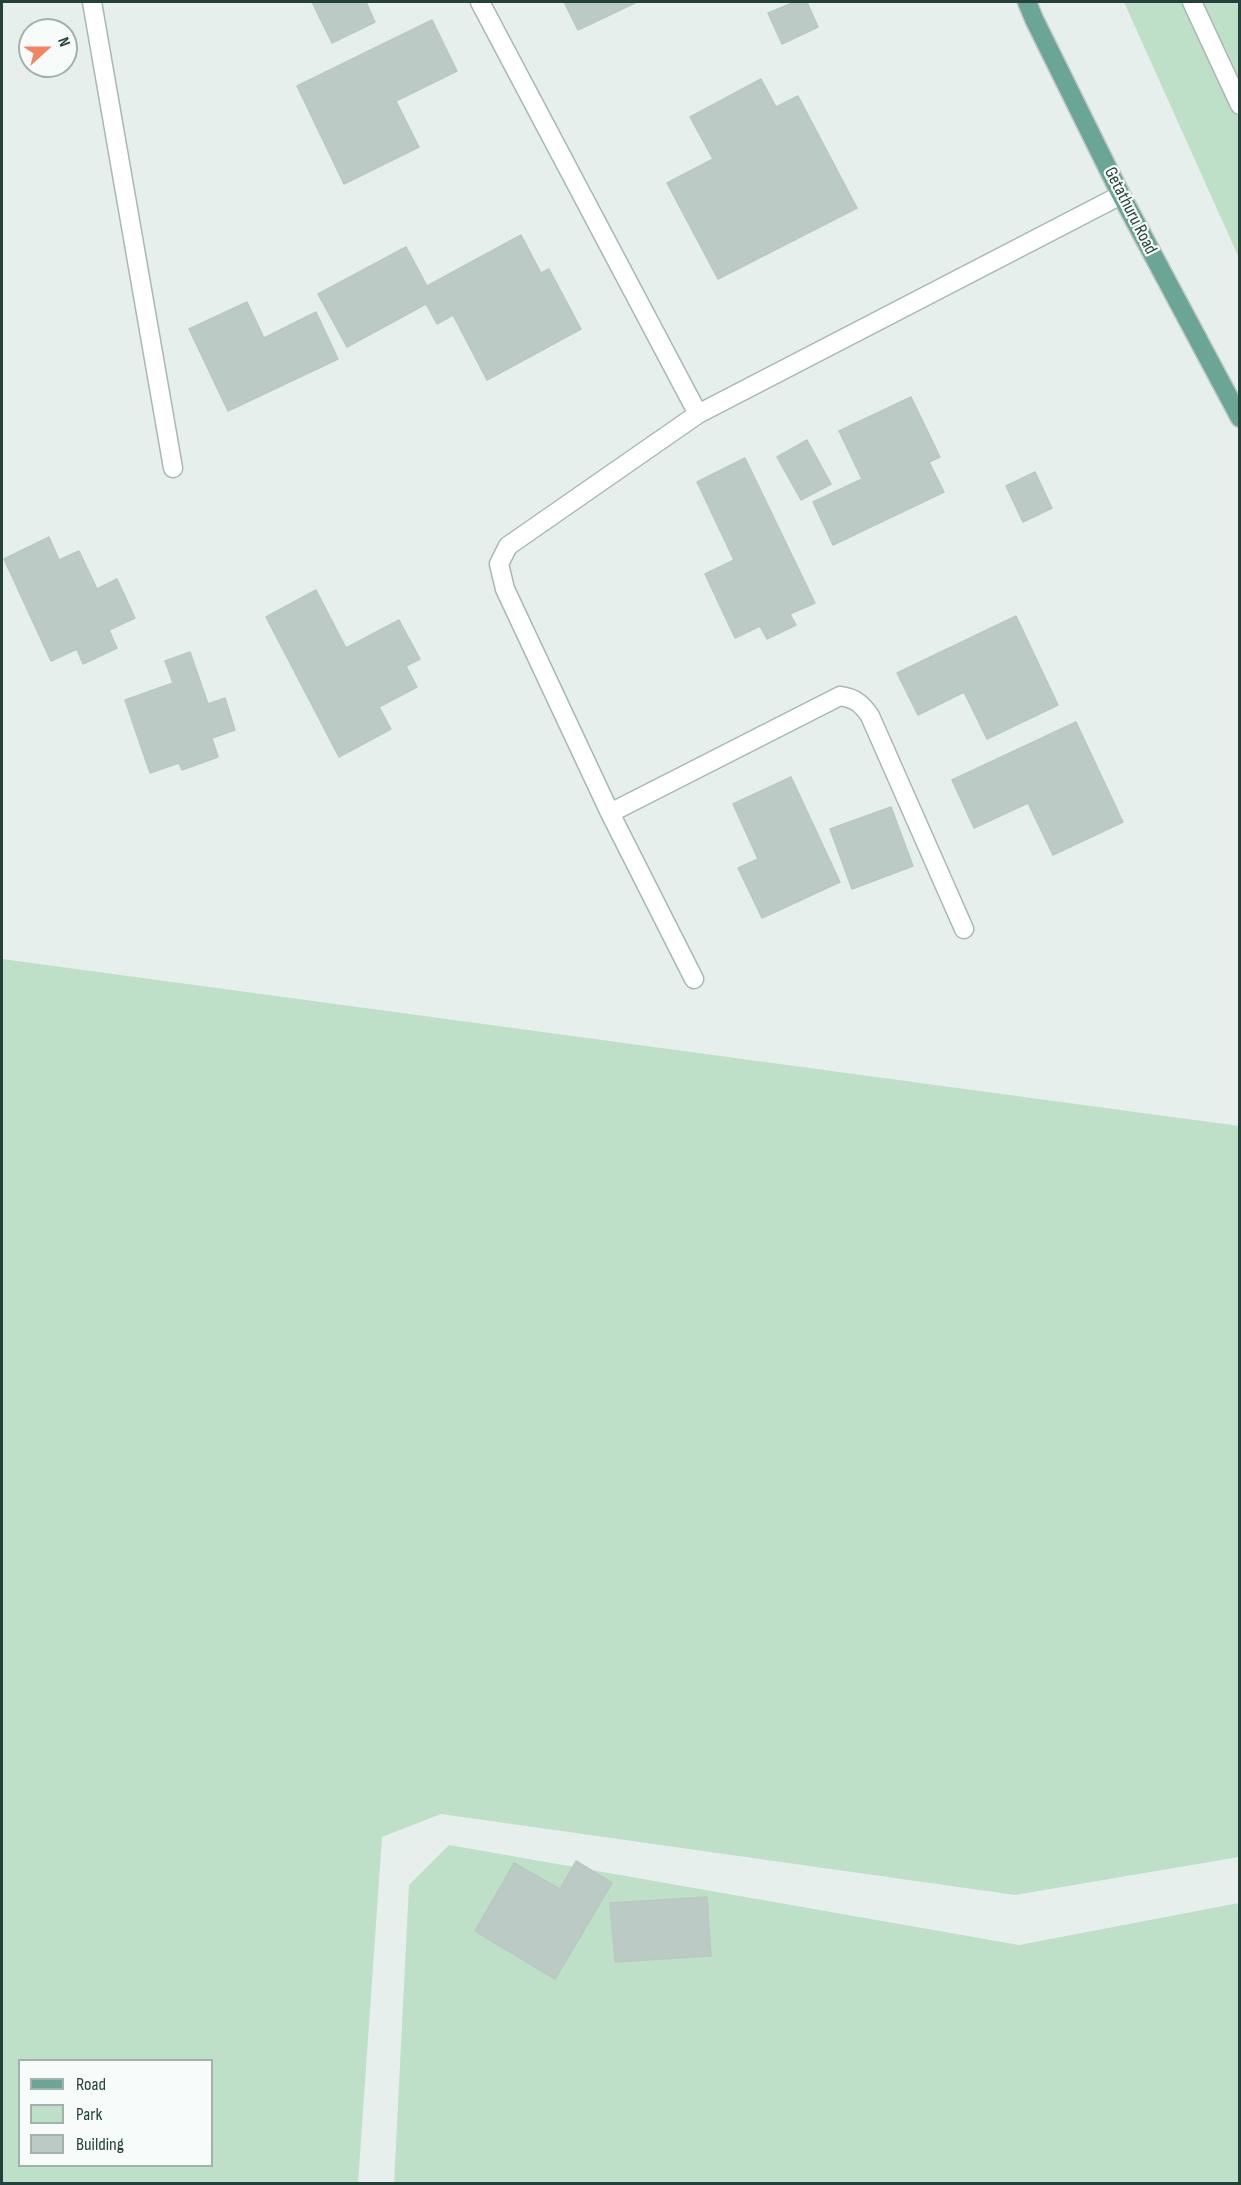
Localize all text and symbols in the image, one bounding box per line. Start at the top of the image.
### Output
north arrow [18,18,78,78]
text: N [53,35,74,49]
street label: Getathuru Road [1099,164,1161,258]
legend [18,2059,213,2167]
text: Road [76,2074,106,2095]
text: Park [76,2104,102,2125]
text: Building [76,2134,124,2155]

